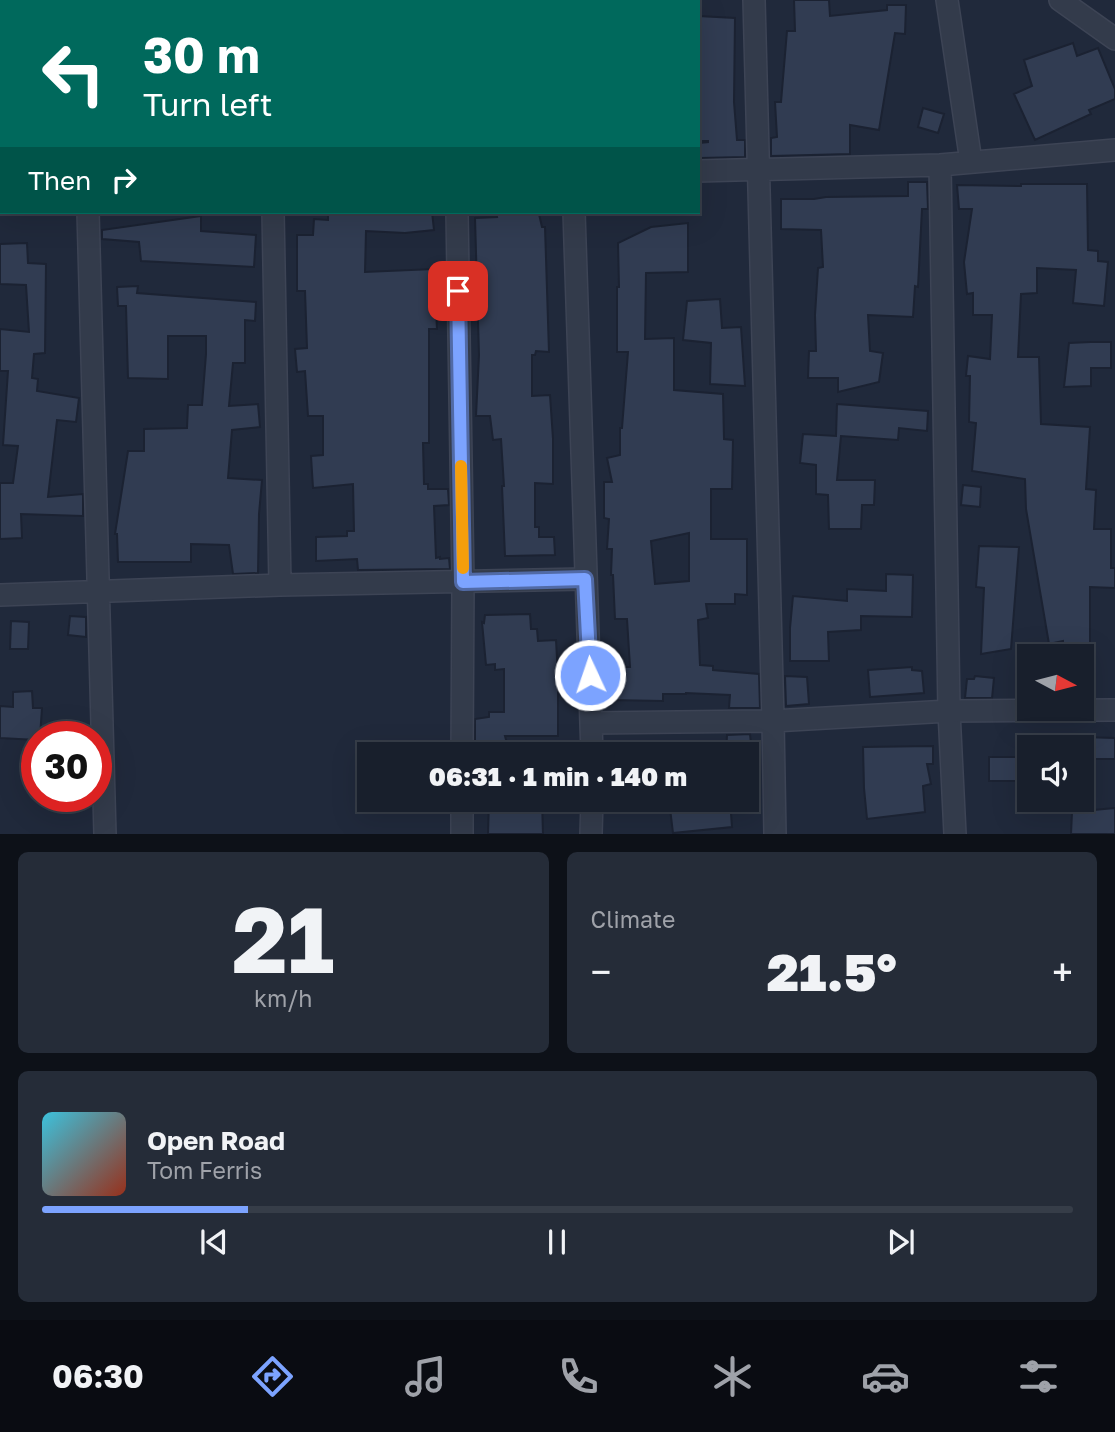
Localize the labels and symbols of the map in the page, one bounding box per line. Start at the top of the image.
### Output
pin [428,261,488,321]
position arrow [553,638,627,712]
north arrow [1017,644,1094,721]
speed limit sign: 30 [21,721,112,812]

